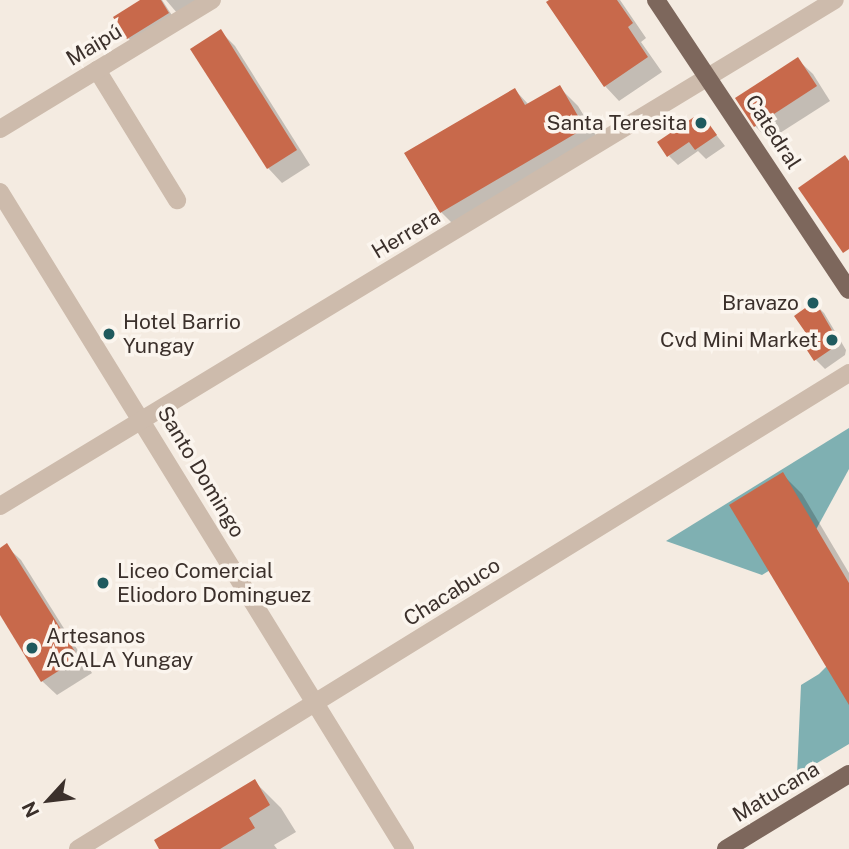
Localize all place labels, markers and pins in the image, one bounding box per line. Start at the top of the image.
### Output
place label: Santa Teresita [547,110,687,136]
marker: Santa Teresita [693,115,709,131]
place label: Bravazo [722,290,799,316]
marker: Bravazo [805,295,821,311]
place label: Hotel Barrio Yungay [123,309,241,359]
marker: Hotel Barrio Yungay [101,326,117,342]
place label: Cvd Mini Market [660,327,818,353]
marker: Cvd Mini Market [824,332,840,348]
place label: Liceo Comercial Eliodoro Dominguez [117,558,311,608]
marker: Liceo Comercial Eliodoro Dominguez [95,575,111,591]
place label: Artesanos ACALA Yungay [46,623,193,673]
marker: Artesanos ACALA Yungay [24,640,40,656]

